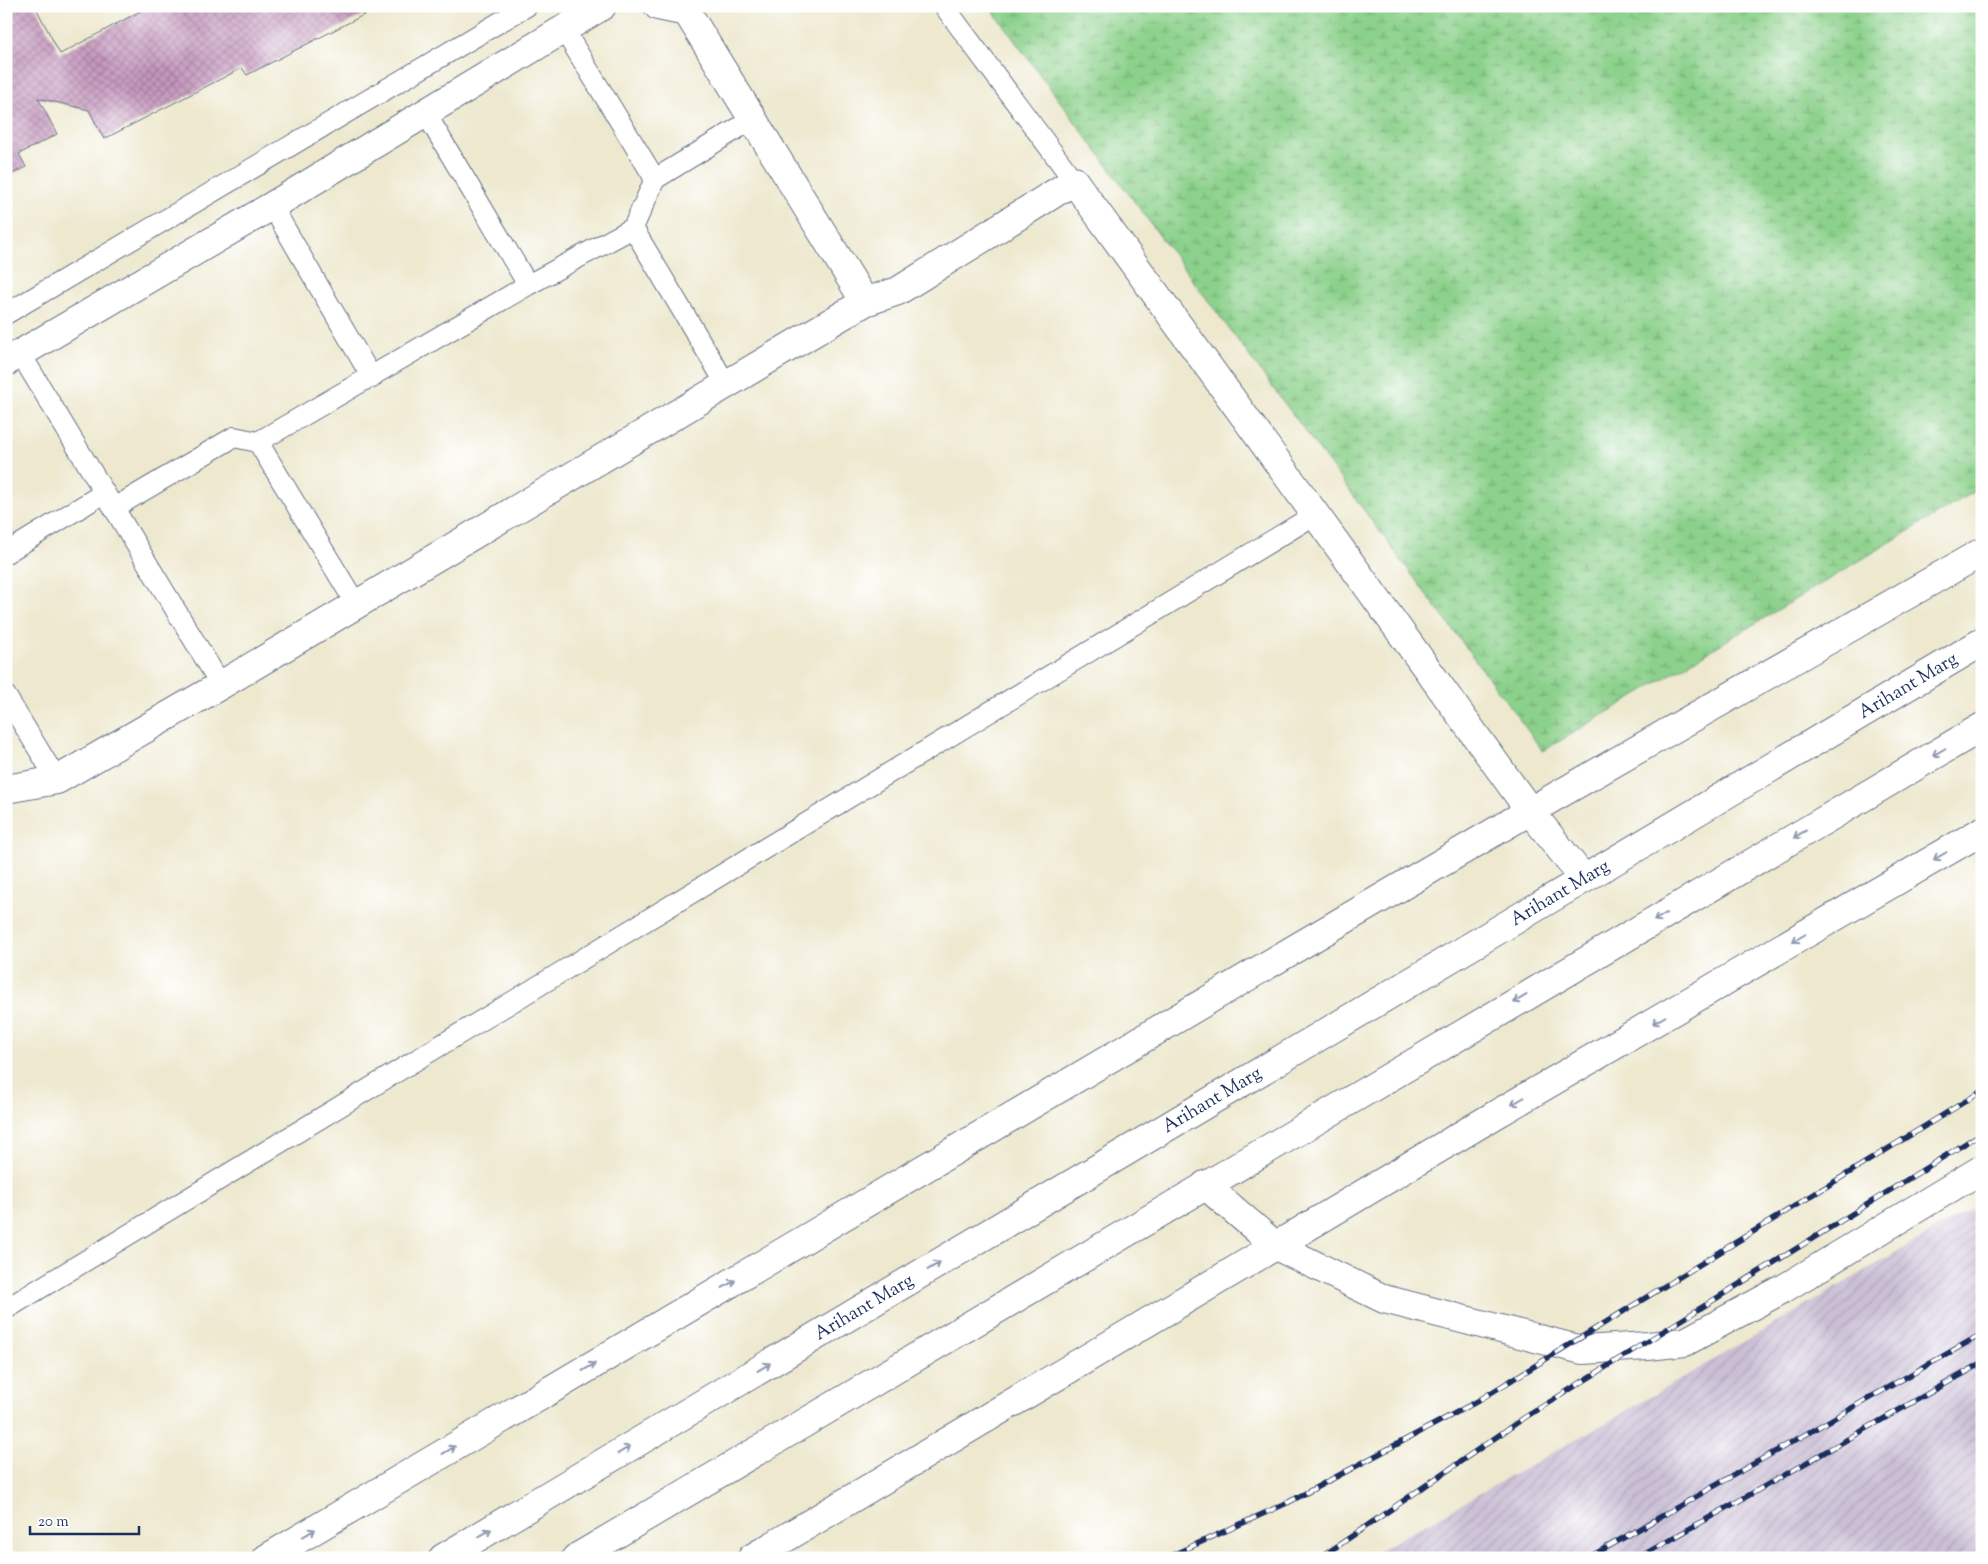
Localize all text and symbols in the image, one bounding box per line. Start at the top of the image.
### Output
street label: Arihant Marg [1853,646,1963,726]
one-way arrow [1933,747,1947,757]
one-way arrow [1793,830,1807,840]
one-way arrow [1932,851,1947,861]
street label: Arihant Marg [1505,853,1615,933]
one-way arrow [1653,912,1667,922]
one-way arrow [1793,933,1807,943]
one-way arrow [1513,995,1527,1005]
one-way arrow [1652,1015,1666,1025]
street label: Arihant Marg [1157,1060,1267,1140]
one-way arrow [1512,1097,1526,1107]
one-way arrow [926,1260,940,1270]
street label: Arihant Marg [809,1267,919,1348]
one-way arrow [721,1279,735,1289]
one-way arrow [756,1361,771,1371]
one-way arrow [581,1362,595,1372]
one-way arrow [617,1444,631,1454]
one-way arrow [442,1445,457,1455]
scale bar [30,1504,139,1536]
text: 20 m [38,1512,69,1533]
one-way arrow [302,1527,316,1537]
one-way arrow [477,1528,491,1538]

